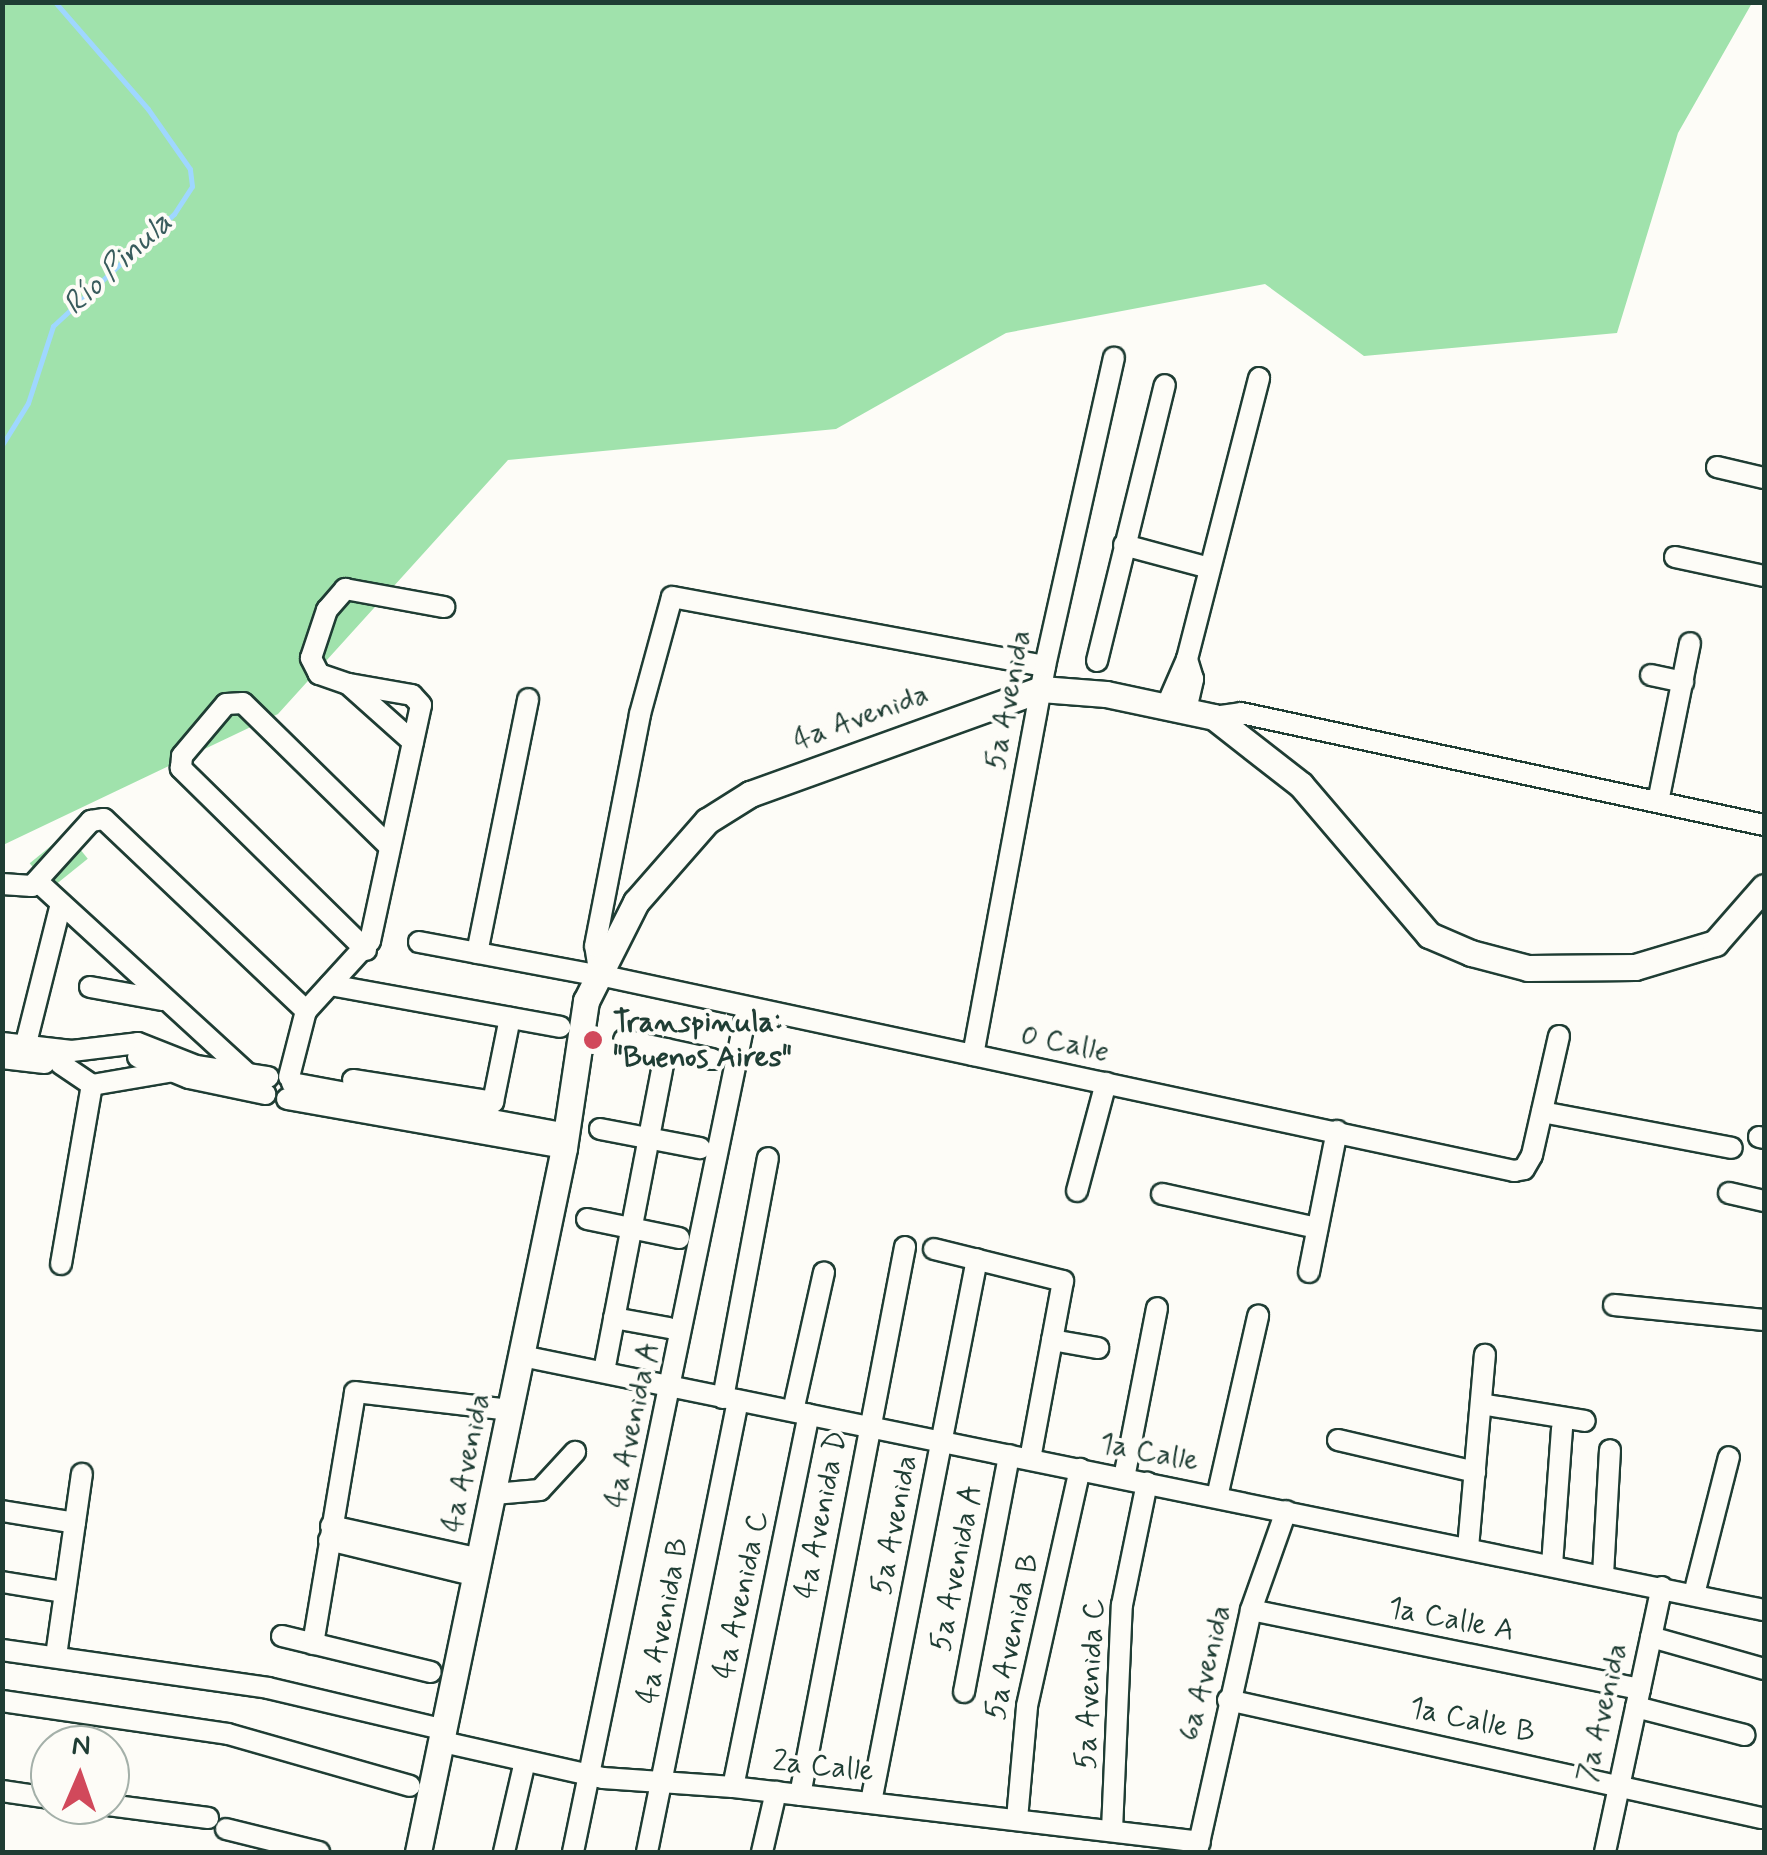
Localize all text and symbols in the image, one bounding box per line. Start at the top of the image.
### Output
water label: Río Pinula [57,206,179,322]
street label: 5a Avenida [978,627,1040,773]
street label: 4a Avenida [788,677,934,759]
place label: Transpinula: "Buenos Aires" [613,1005,792,1076]
street label: 0 Calle [1018,1017,1112,1071]
marker: Transpinula: "Buenos Aires" [582,1029,604,1051]
street label: 4a Avenida A [598,1338,668,1512]
street label: 4a Avenida [435,1390,499,1536]
street label: 1a Calle [1096,1426,1202,1480]
street label: 4a Avenida D [788,1428,856,1602]
street label: 5a Avenida [864,1452,926,1598]
street label: 5a Avenida A [923,1481,991,1655]
street label: 4a Avenida C [707,1508,777,1682]
street label: 4a Avenida B [630,1535,698,1707]
street label: 5a Avenida B [978,1550,1048,1724]
street label: 1a Calle A [1384,1590,1518,1650]
street label: 5a Avenida C [1069,1597,1113,1771]
street label: 6a Avenida [1172,1601,1240,1745]
street label: 7a Avenida [1569,1640,1637,1786]
street label: 1a Calle B [1405,1690,1539,1752]
north arrow [30,1725,130,1825]
text: N [71,1728,91,1765]
street label: 2a Calle [770,1744,876,1790]

